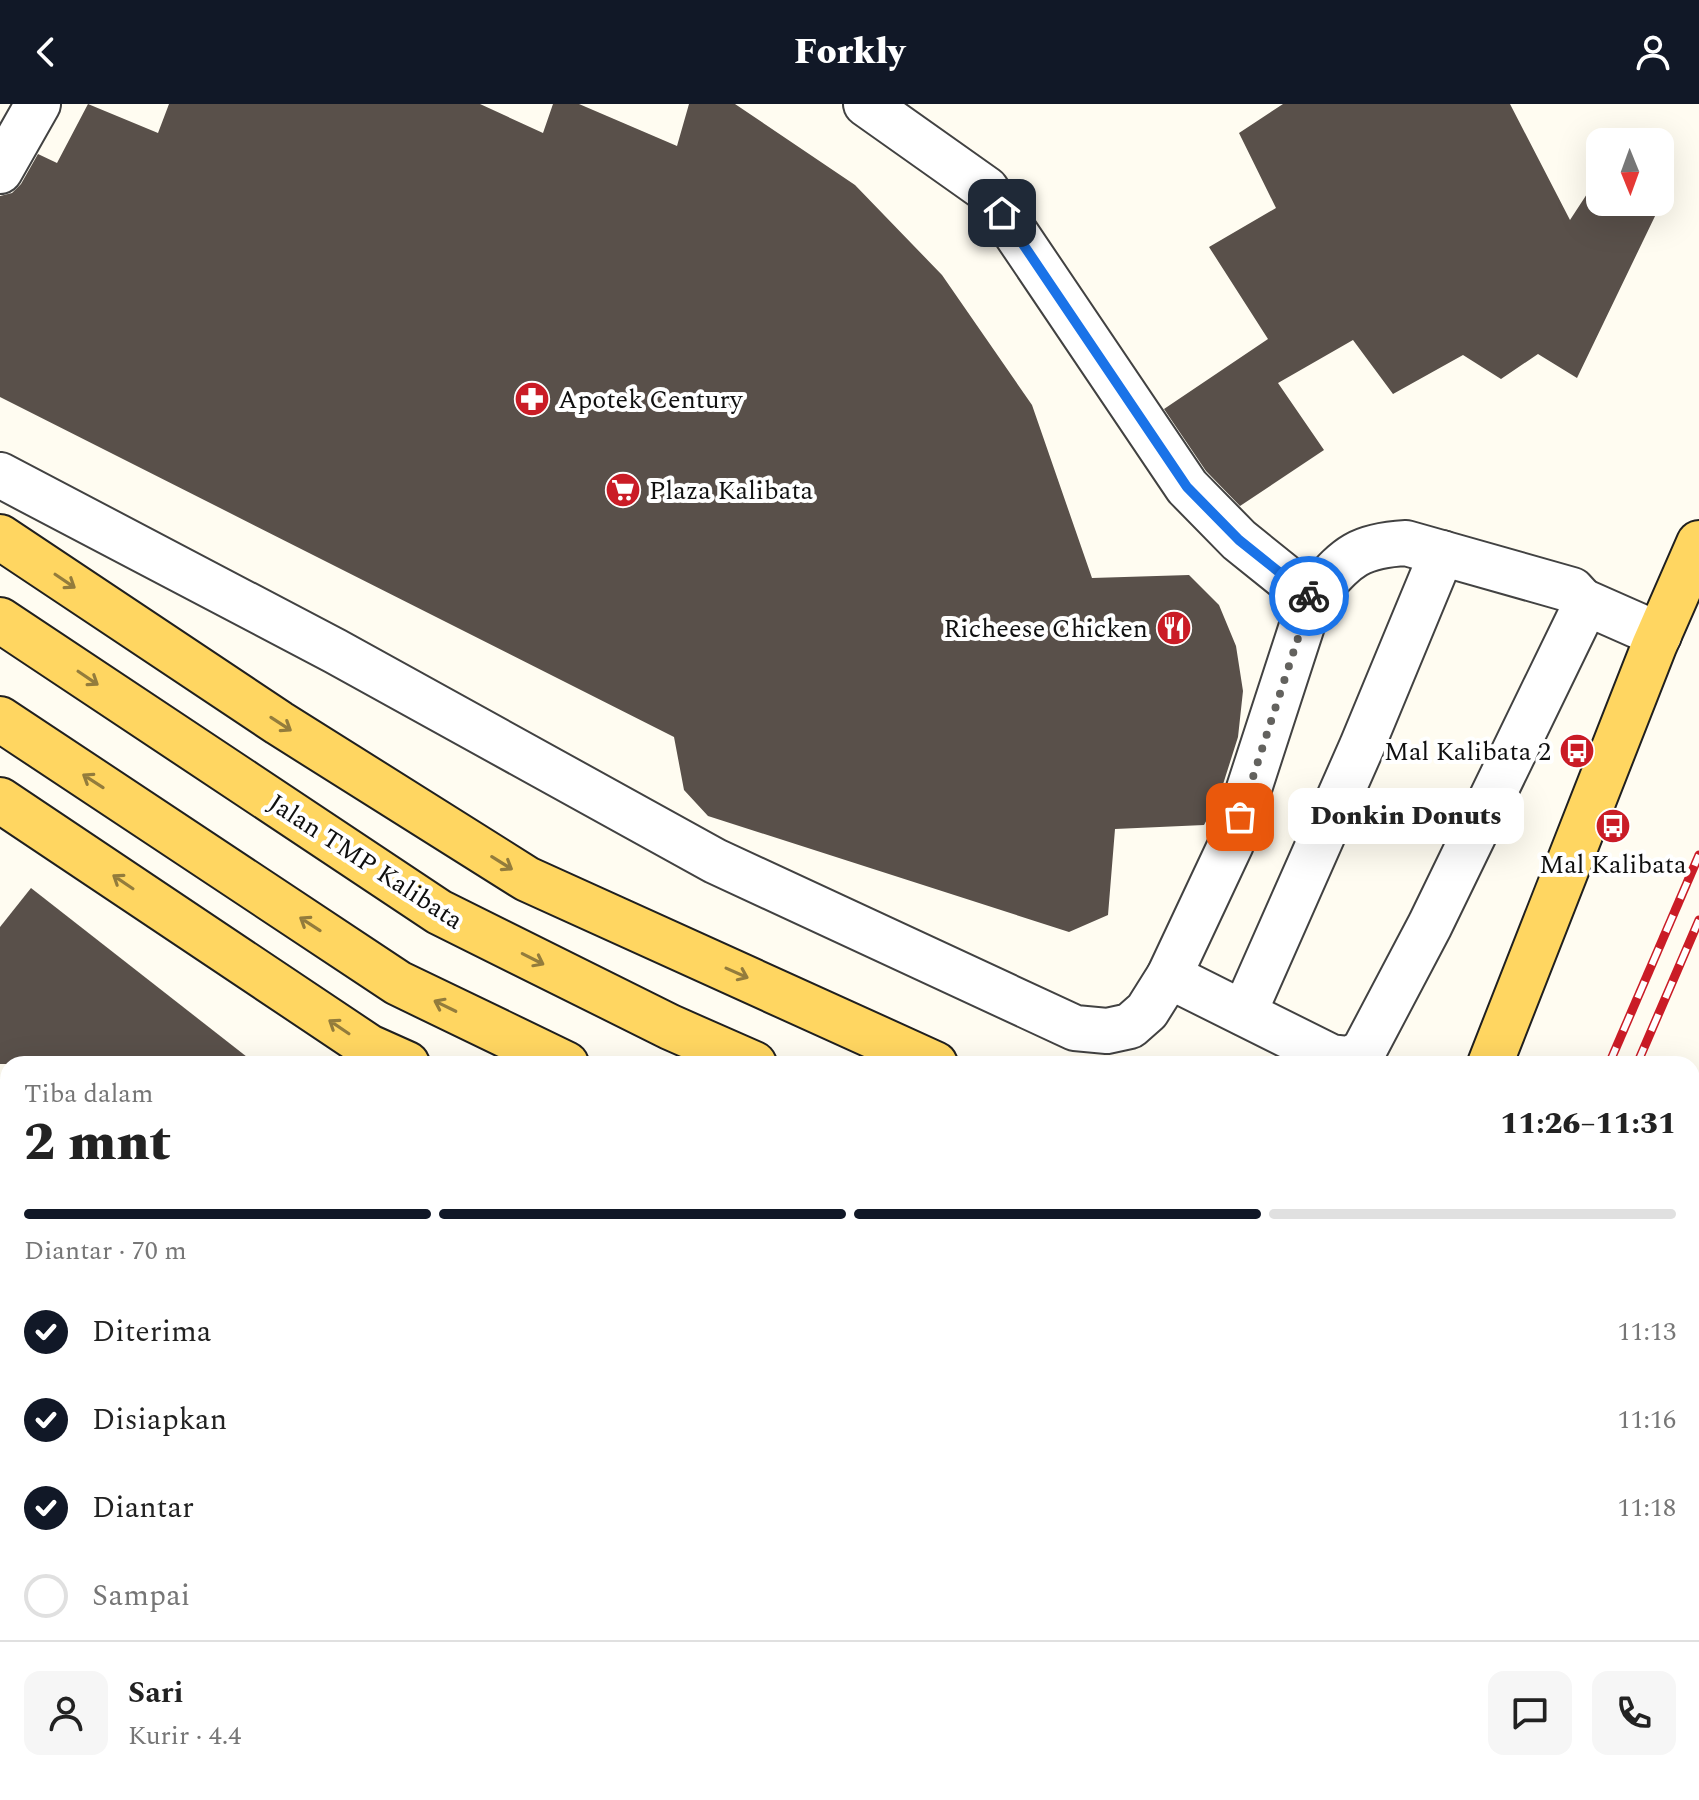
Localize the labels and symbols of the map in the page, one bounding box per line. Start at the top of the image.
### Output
north arrow [1586,128,1674,216]
pin [968,179,1036,247]
pharmacy icon: Apotek Century [513,380,551,418]
place label: Apotek Century [558,380,744,420]
supermarket icon: Plaza Kalibata [604,471,642,509]
place label: Plaza Kalibata [649,471,814,511]
courier [1269,556,1349,636]
one-way arrow [53,573,76,589]
place label: Richeese Chicken [943,609,1148,649]
restaurant icon: Richeese Chicken [1155,609,1193,647]
one-way arrow [77,670,99,687]
one-way arrow [270,716,292,733]
place label: Mal Kalibata 2 [1384,732,1551,772]
bus stop icon: Mal Kalibata 2 [1558,732,1596,770]
one-way arrow [82,773,105,789]
pin [1206,783,1274,851]
street label: Jalan TMP Kalibata [260,784,471,940]
callout: Donkin Donuts [1288,789,1524,845]
bus stop icon: Mal Kalibata [1594,807,1632,845]
place label: Mal Kalibata [1539,845,1687,885]
one-way arrow [490,855,512,871]
one-way arrow [112,874,135,890]
one-way arrow [299,916,322,932]
one-way arrow [521,952,545,967]
one-way arrow [724,967,748,982]
one-way arrow [434,997,458,1013]
one-way arrow [329,1019,351,1035]

